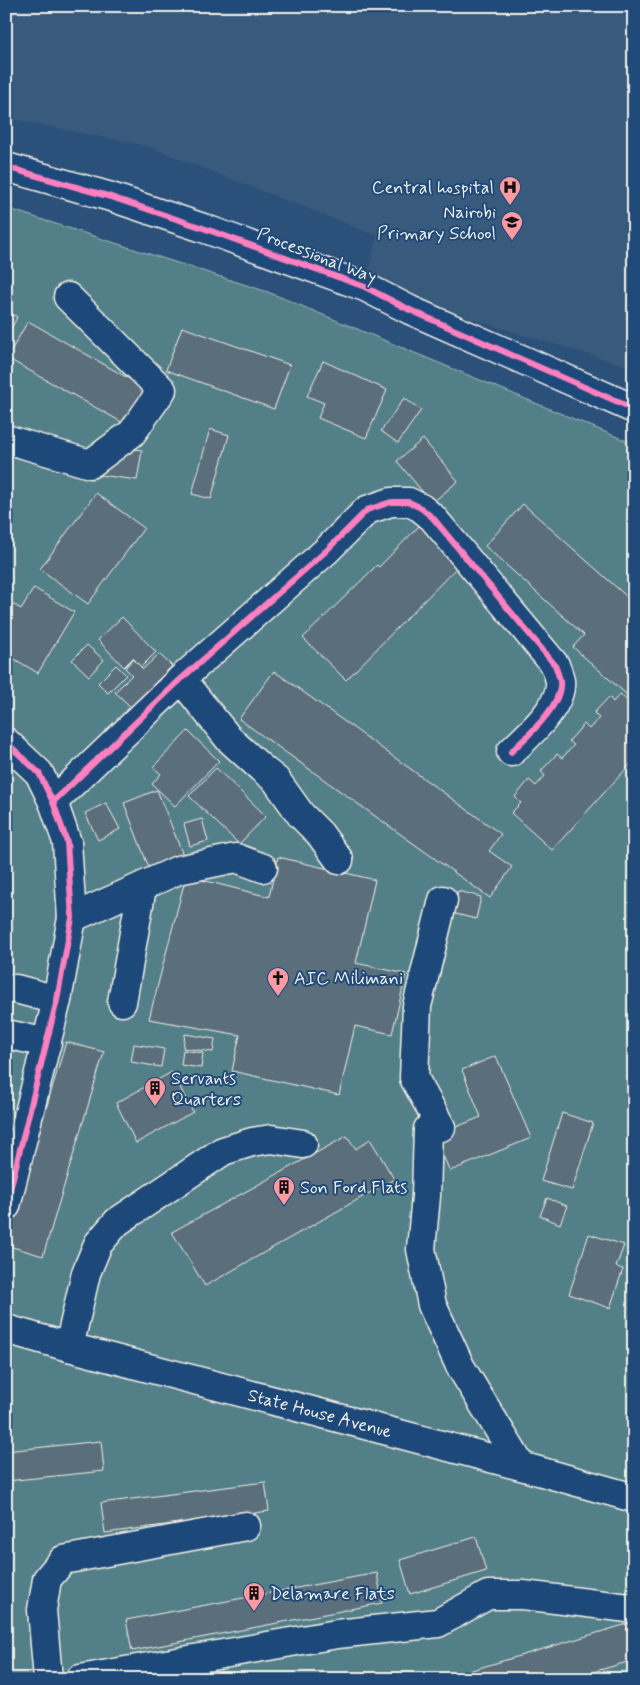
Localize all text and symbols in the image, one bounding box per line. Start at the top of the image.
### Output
hospital icon: Central hospital [498,175,522,206]
place label: Central hospital [372,176,494,200]
place label: Nairobi Primary School [377,201,496,246]
school or university icon: Nairobi Primary School [500,210,524,241]
street label: Processional Way [253,222,380,290]
church icon: AIC Milimani [266,966,290,997]
place label: AIC Milimani [294,967,403,991]
place label: Servants Quarters [171,1067,241,1112]
building icon: Servants Quarters [143,1076,167,1107]
building icon: Son Ford Flats [272,1175,296,1206]
place label: Son Ford Flats [300,1176,407,1200]
street label: State House Avenue [245,1384,394,1444]
building icon: Delamare Flats [242,1581,266,1612]
place label: Delamare Flats [270,1582,395,1606]

